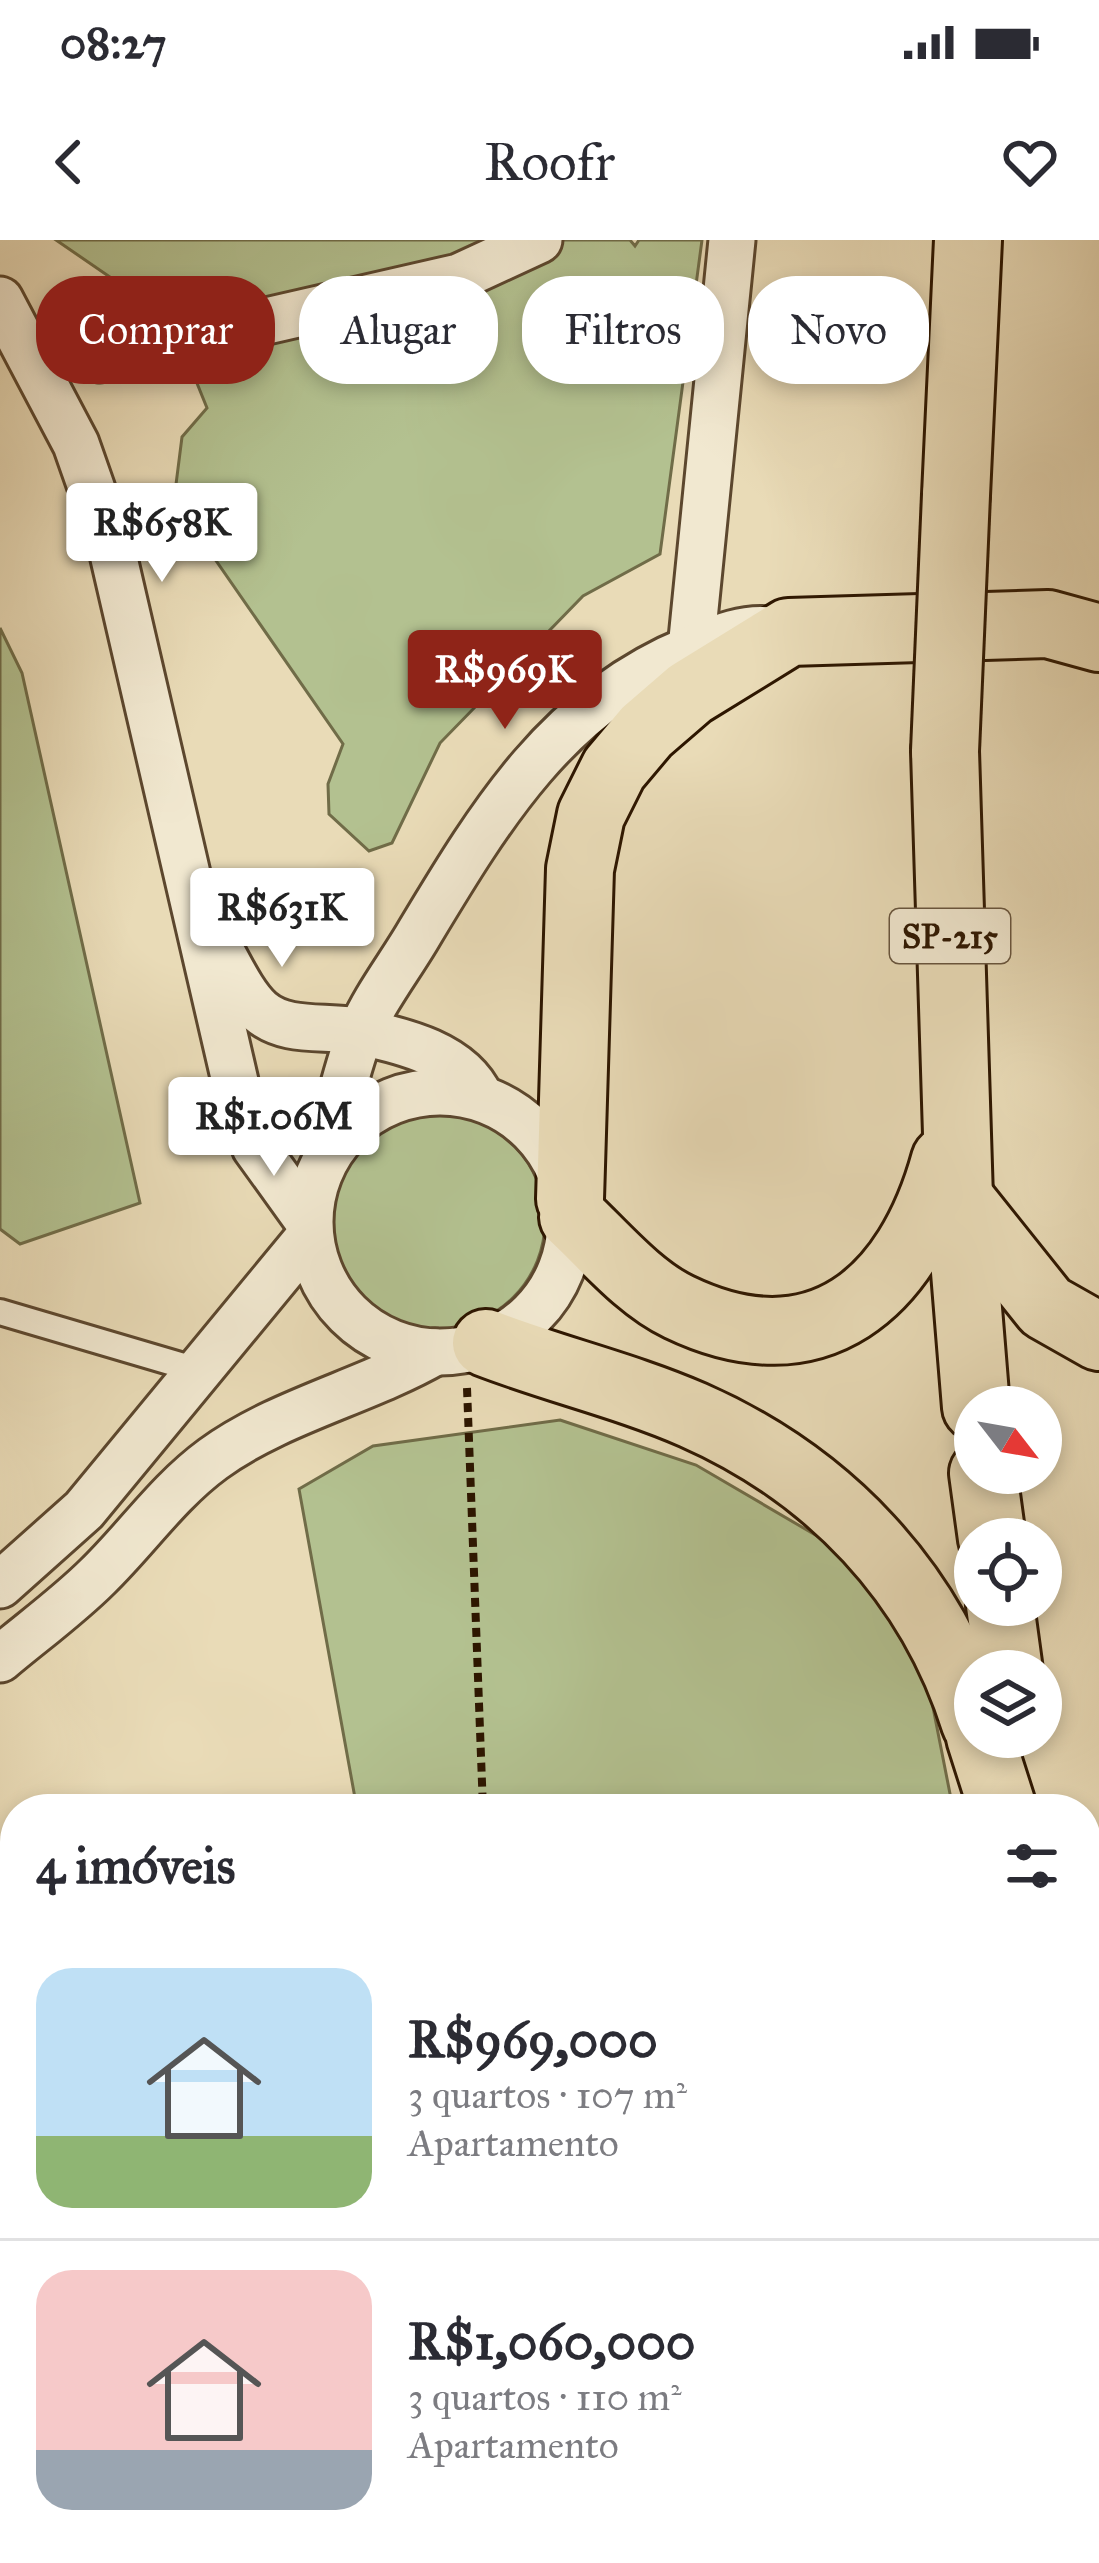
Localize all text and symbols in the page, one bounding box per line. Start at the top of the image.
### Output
text: 08:27 [60,15,166,70]
icon: back [36,129,102,195]
text: Roofr [484,129,615,195]
icon: heart [997,129,1063,195]
chip: Comprar [36,276,275,384]
chip: Alugar [299,276,498,384]
chip: Filtros [522,276,724,384]
chip: Novo [748,276,929,384]
pin: R$658K [64,483,260,585]
text: R$658K [93,498,231,546]
pin: R$969K [407,630,603,732]
text: R$969K [435,645,575,693]
pin: R$631K [184,868,380,970]
text: R$631K [217,883,347,931]
road number: SP-215 [890,909,1010,963]
pin: R$1.06M [163,1077,385,1179]
text: R$1.06M [195,1092,353,1140]
north arrow [954,1386,1062,1494]
map controls [954,1386,1062,1758]
button: locate [954,1518,1062,1626]
button: layers [954,1650,1062,1758]
icon: filters [999,1833,1065,1899]
text: 4 imóveis [36,1835,235,1897]
text: R$969,000 [408,2009,658,2071]
icon: home [132,2016,276,2160]
text: 3 quartos · 107 m² [408,2071,687,2119]
text: Apartamento [408,2119,619,2167]
text: R$1,060,000 [408,2311,696,2373]
icon: home [132,2318,276,2462]
text: 3 quartos · 110 m² [408,2373,682,2421]
text: Apartamento [408,2421,619,2469]

